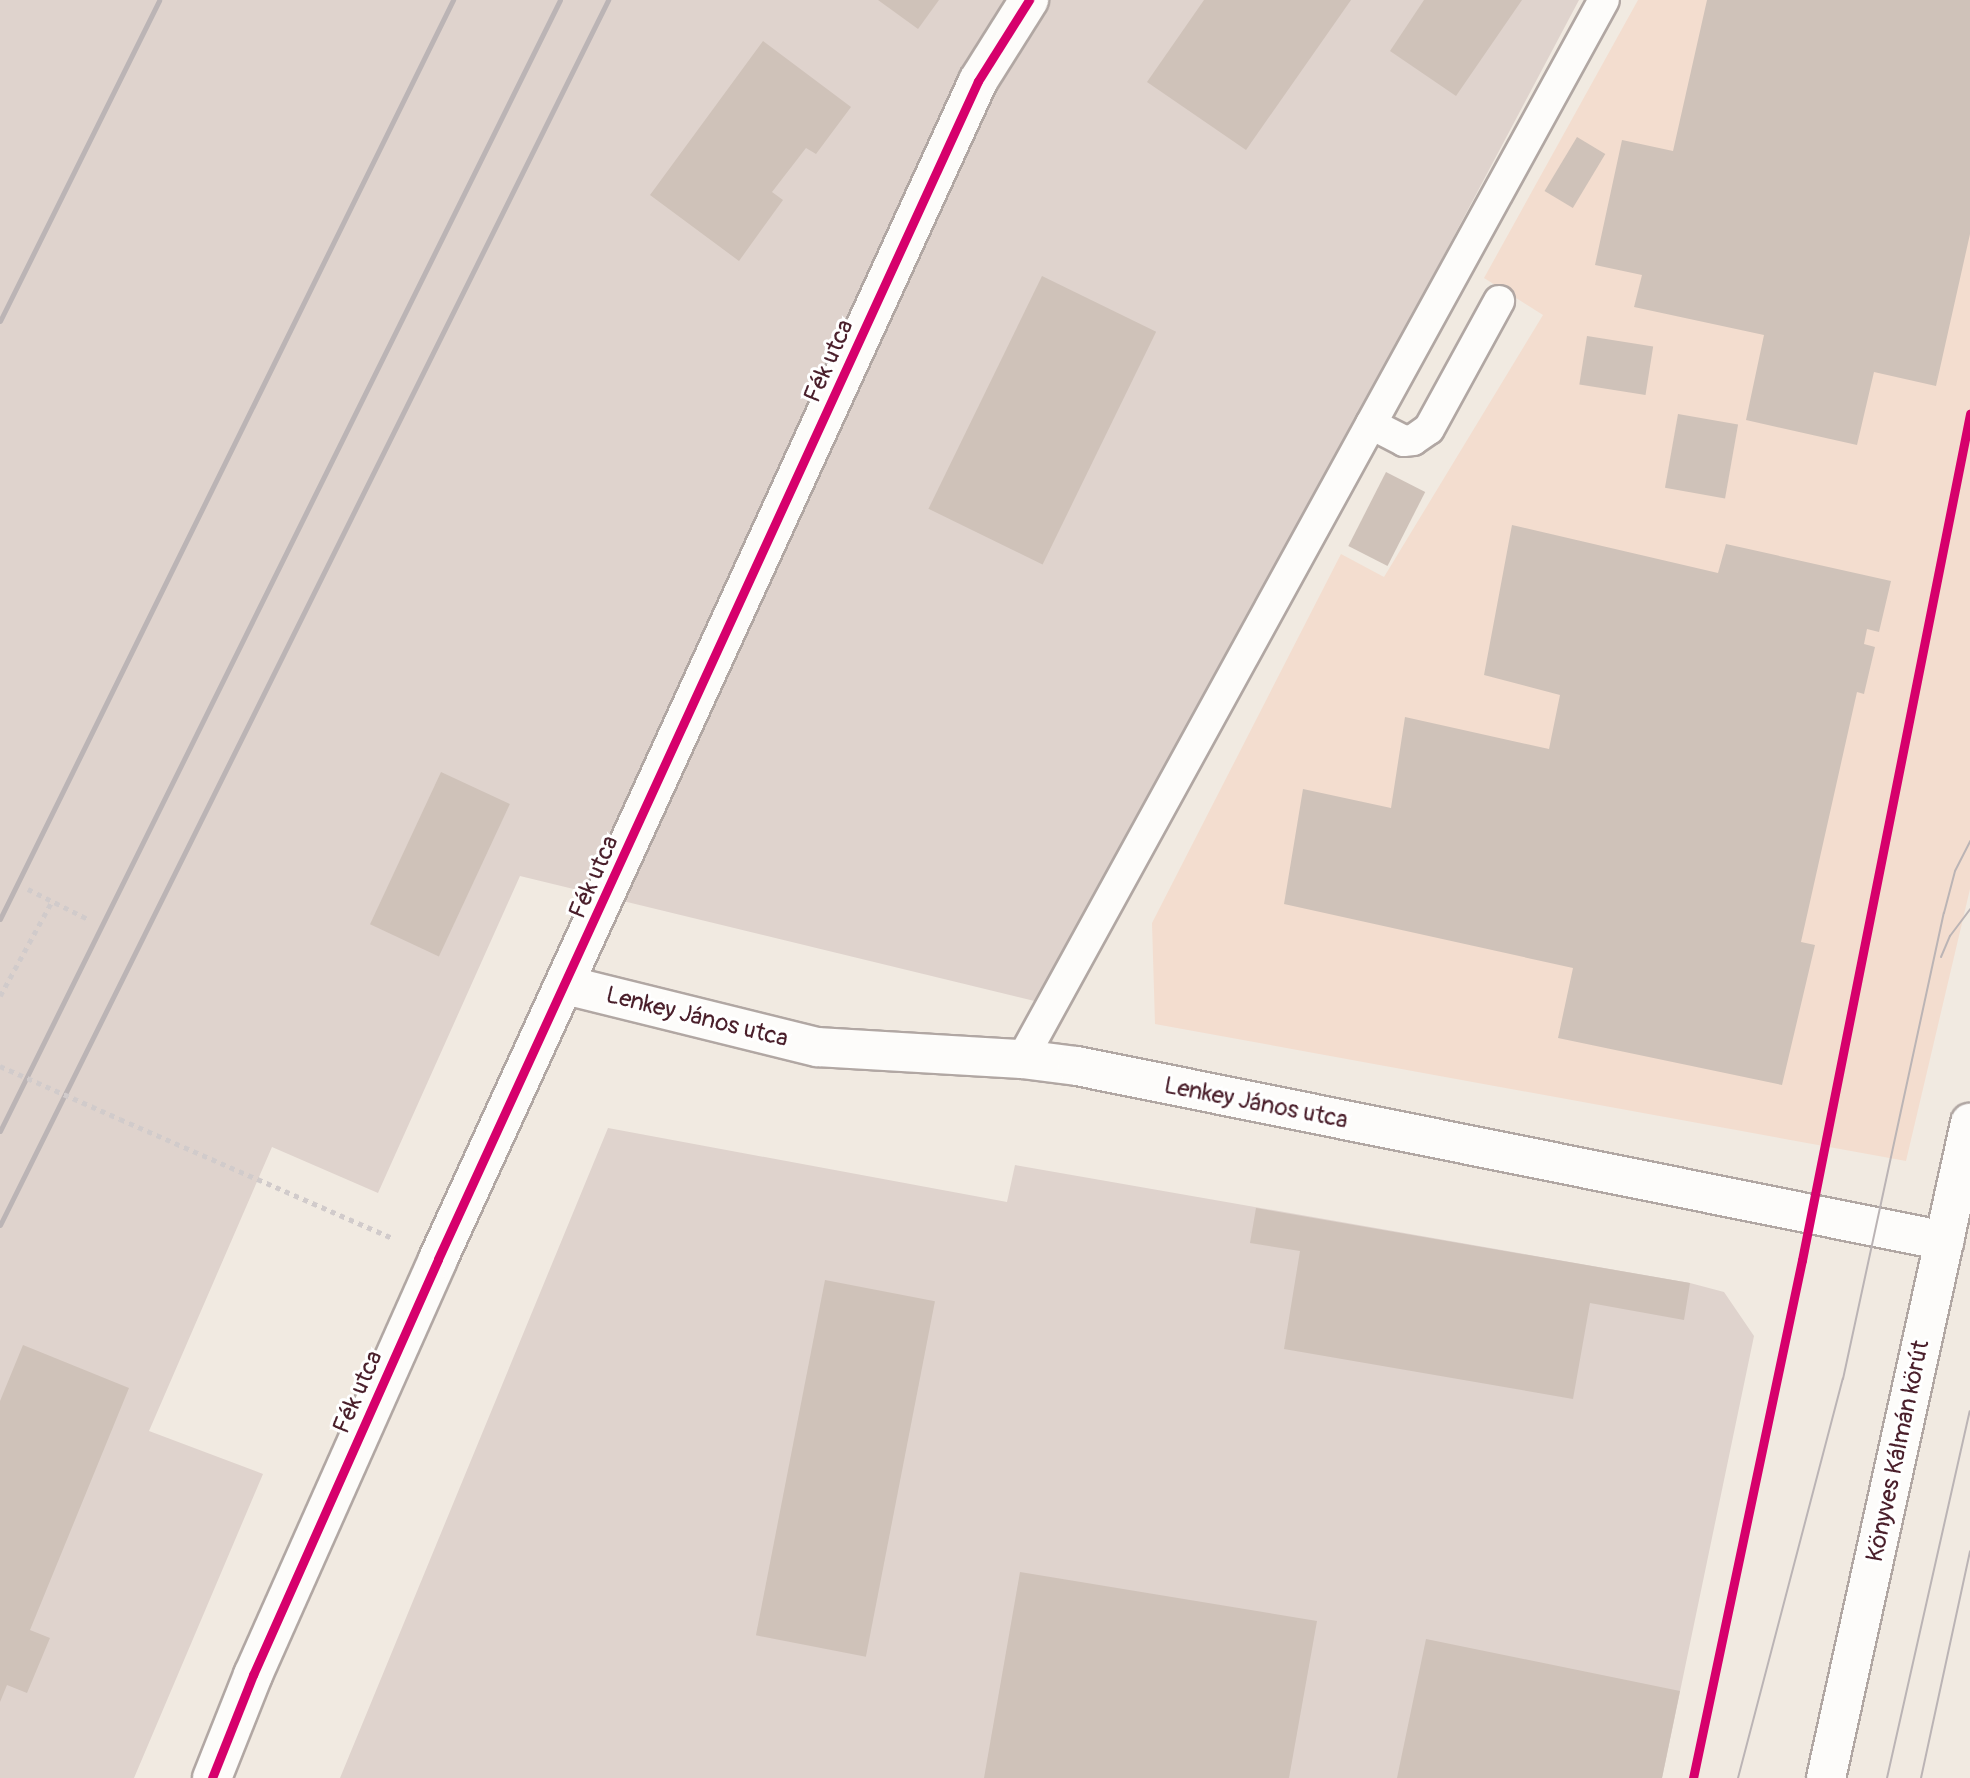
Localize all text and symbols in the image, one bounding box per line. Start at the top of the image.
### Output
street label: Fék utca [798,315,860,407]
street label: Fék utca [563,831,625,923]
street label: Lenkey János utca [603,980,791,1054]
street label: Lenkey János utca [1162,1071,1350,1135]
street label: Könyves Kálmán körút [1860,1337,1936,1565]
street label: Fék utca [327,1346,389,1438]

